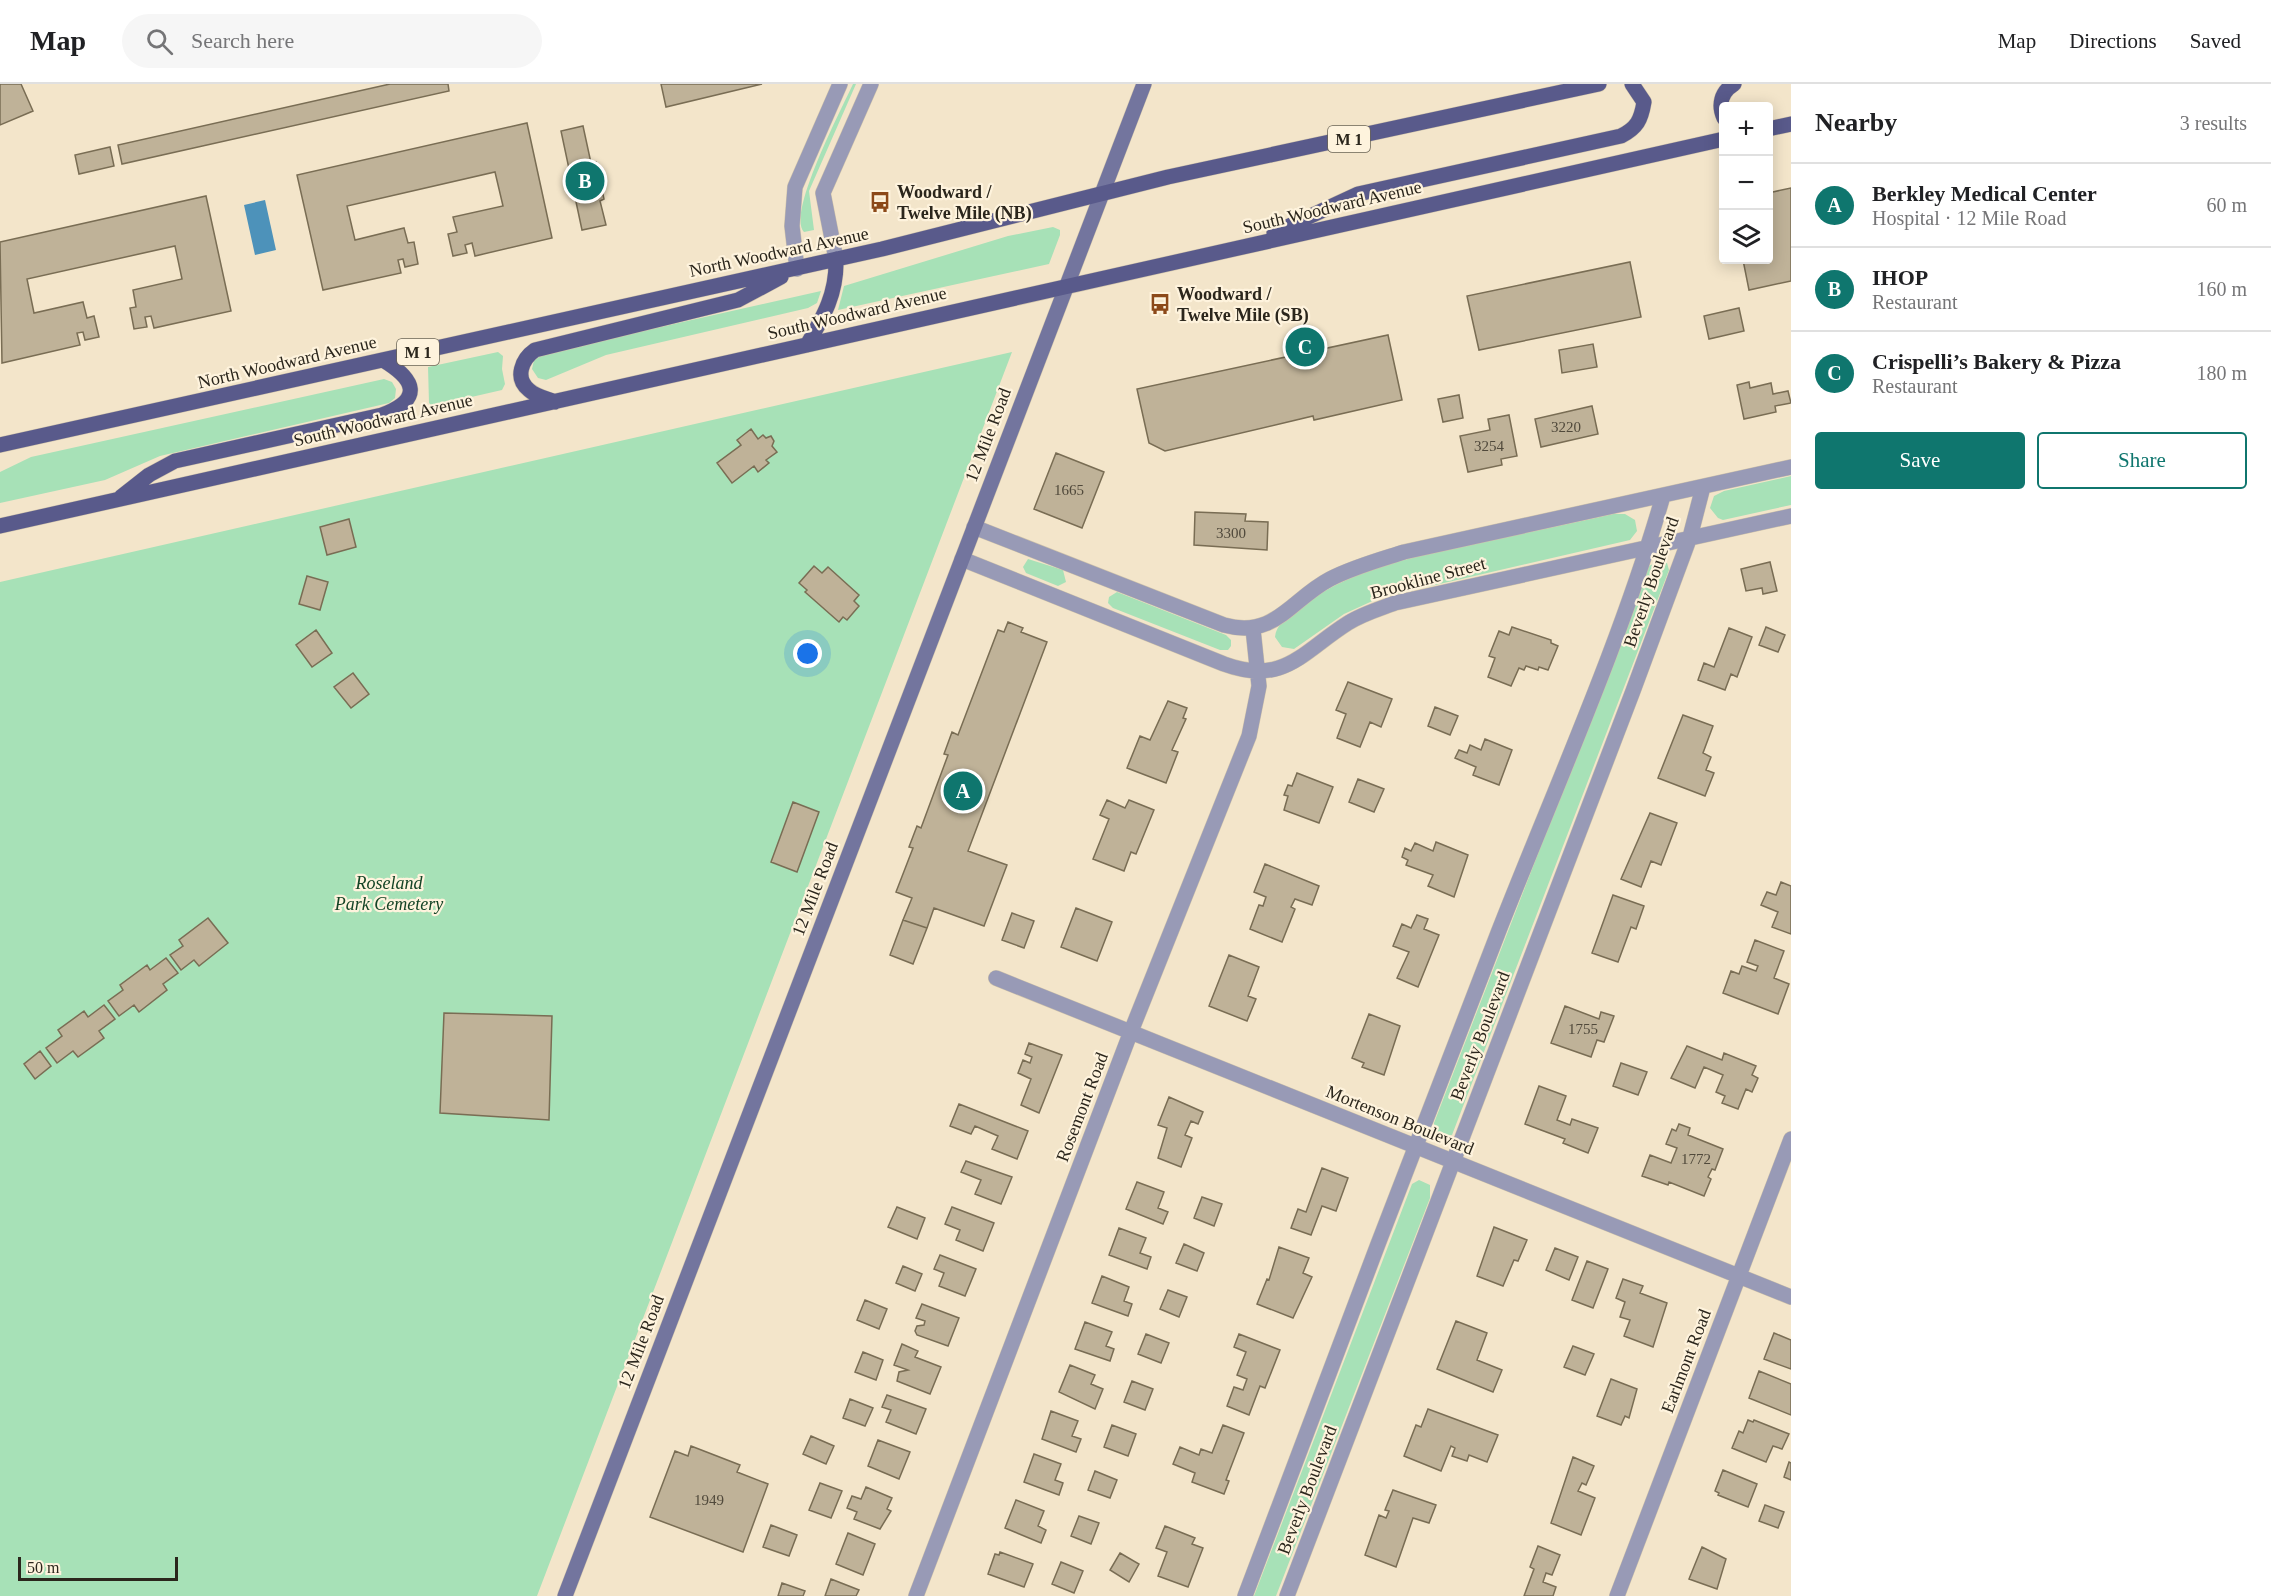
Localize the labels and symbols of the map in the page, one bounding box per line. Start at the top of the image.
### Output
road number: M 1 [1328,126,1370,152]
pin: B [566,158,604,204]
street label: South Woodward Avenue [1241,177,1423,237]
place label: Woodward / Twelve Mile (NB) [897,182,1032,224]
bus stop icon: Woodward / Twelve Mile (NB) [868,190,892,214]
street label: North Woodward Avenue [687,223,871,281]
street label: South Woodward Avenue [766,283,948,343]
place label: Woodward / Twelve Mile (SB) [1177,284,1309,326]
bus stop icon: Woodward / Twelve Mile (SB) [1148,292,1172,316]
pin: C [1286,324,1324,370]
street label: North Woodward Avenue [196,332,378,392]
road number: M 1 [397,339,439,365]
street label: 12 Mile Road [961,385,1015,485]
street label: South Woodward Avenue [292,390,474,450]
house number: 3220 [1551,419,1581,435]
house number: 3254 [1474,438,1505,454]
house number: 1665 [1054,482,1084,498]
street label: Beverly Boulevard [1619,514,1683,650]
house number: 3300 [1216,525,1246,541]
street label: Brookline Street [1368,553,1488,603]
your location [793,639,822,668]
pin: A [944,768,982,814]
street label: 12 Mile Road [788,839,842,939]
park label: Roseland Park Cemetery [334,873,443,914]
street label: Beverly Boulevard [1446,969,1514,1103]
house number: 1755 [1568,1021,1598,1037]
street label: Rosemont Road [1052,1050,1112,1164]
street label: Mortenson Boulevard [1323,1081,1477,1159]
house number: 1772 [1681,1151,1711,1167]
street label: 12 Mile Road [614,1292,668,1392]
street label: Earlmont Road [1657,1306,1715,1416]
street label: Beverly Boulevard [1273,1423,1341,1557]
house number: 1949 [694,1492,724,1508]
scale bar [18,1554,178,1582]

